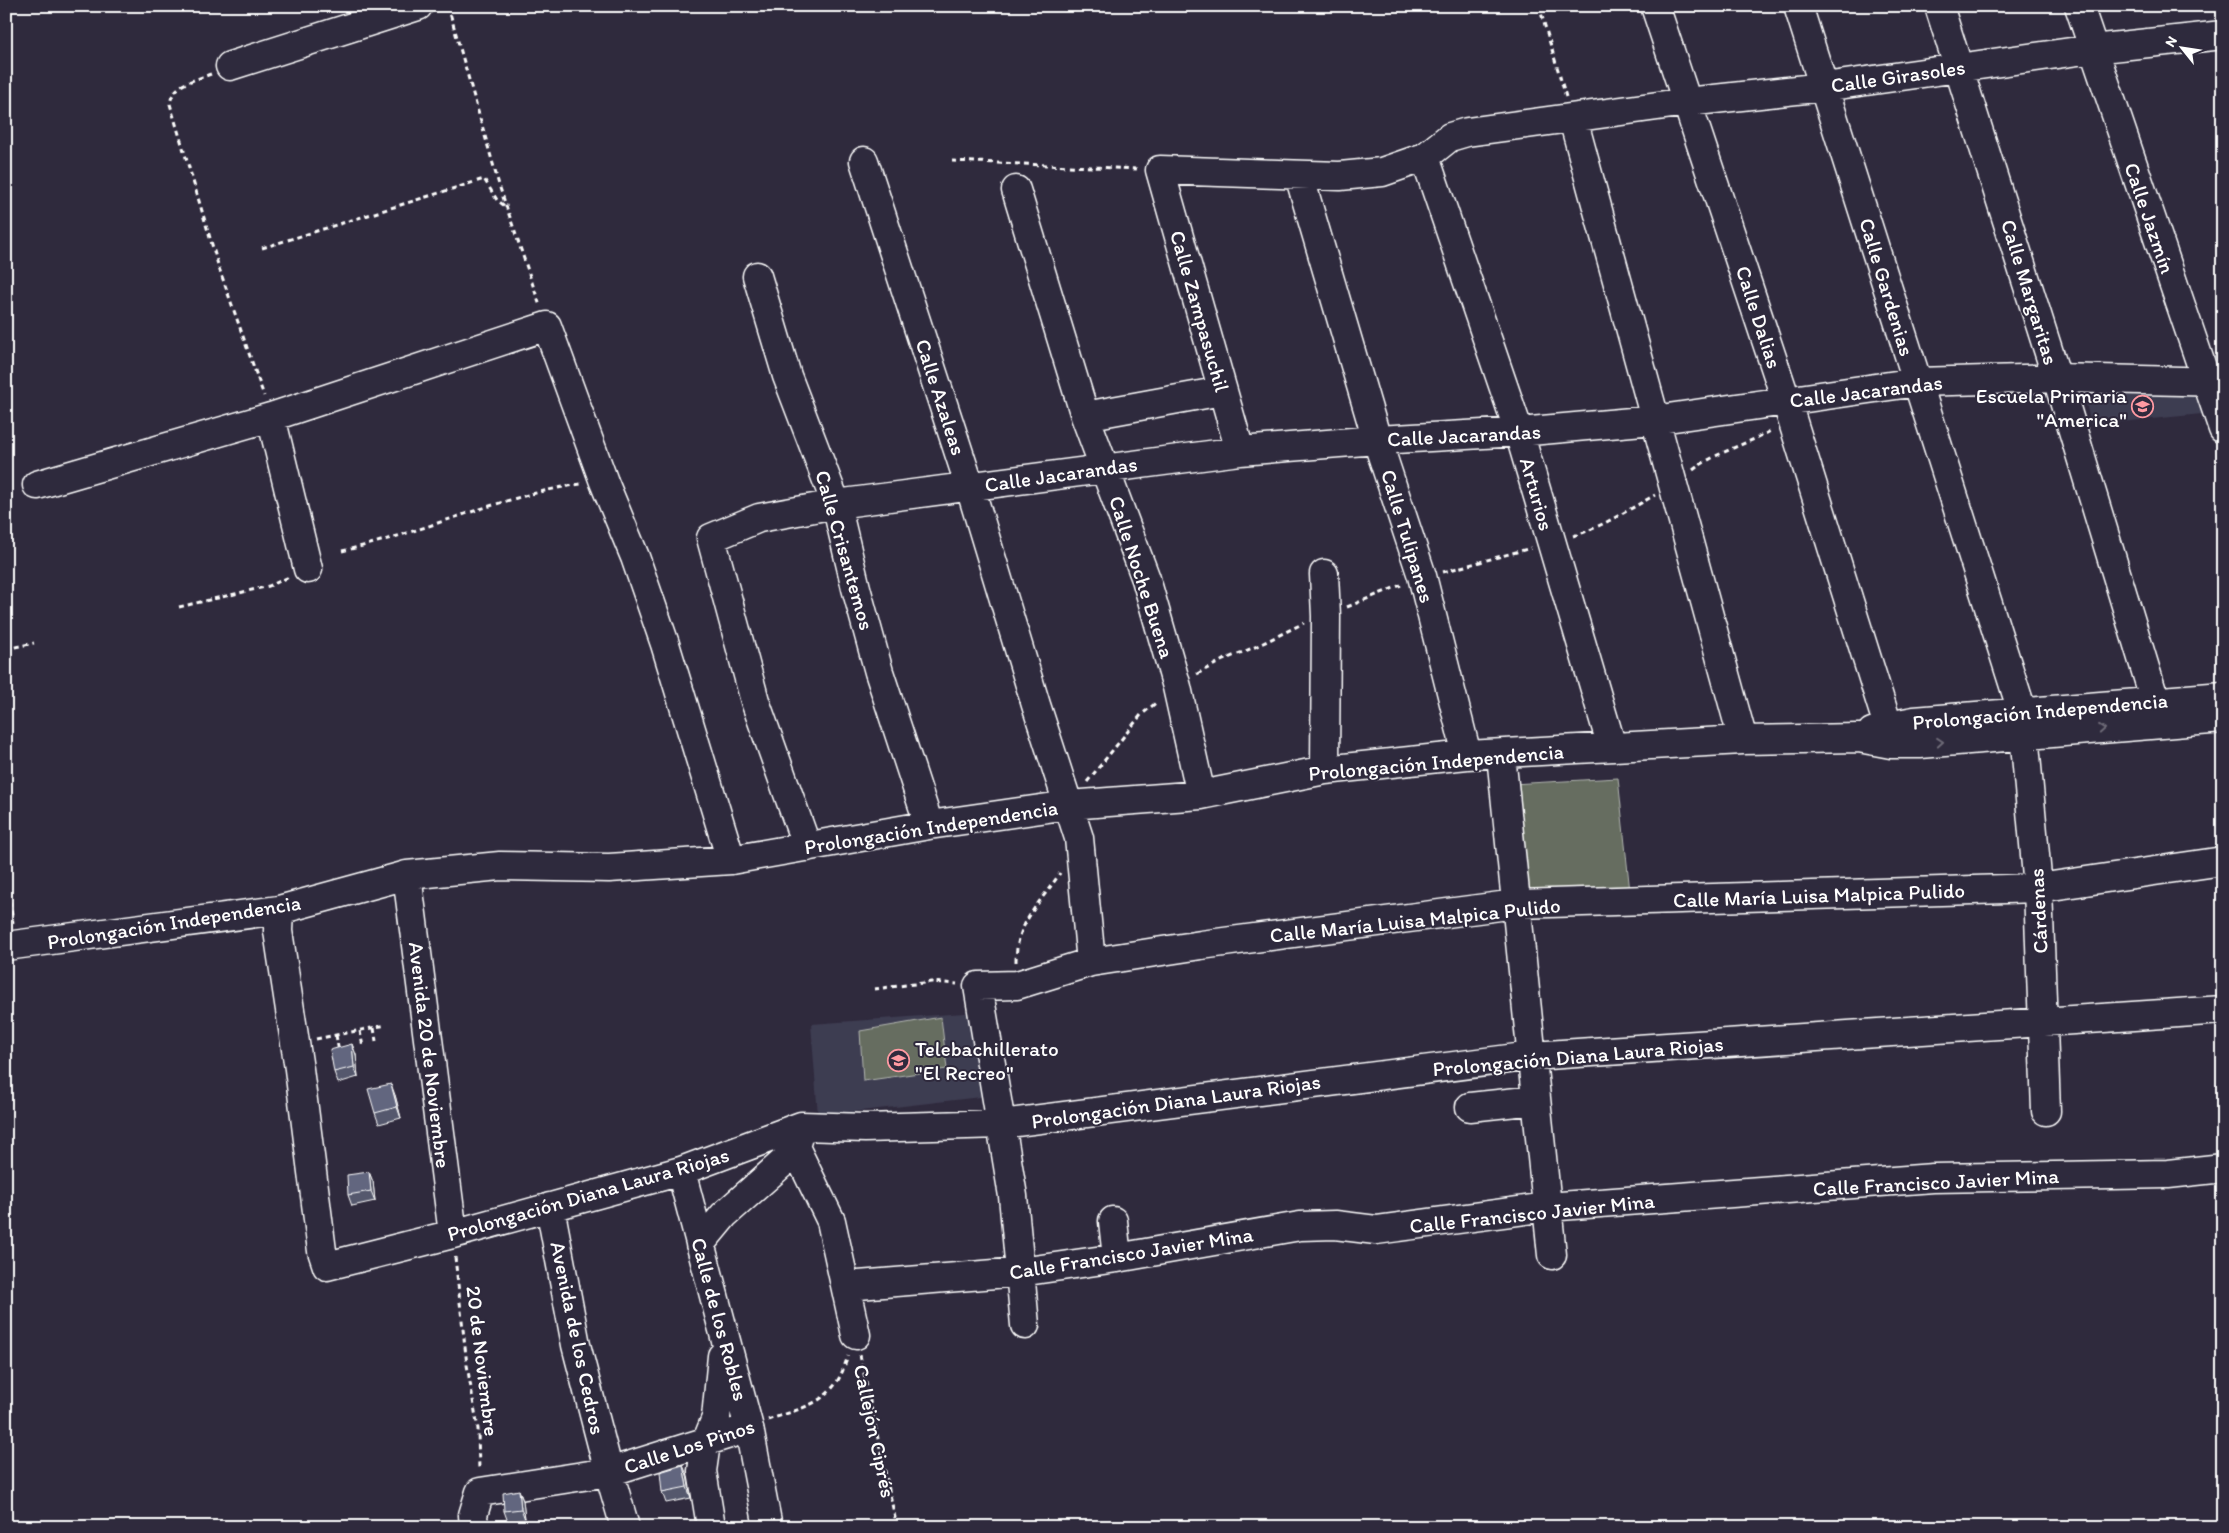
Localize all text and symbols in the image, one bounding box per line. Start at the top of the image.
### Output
north arrow [2156,22,2206,72]
text: N [2161,33,2181,50]
street label: Calle Girasoles [1829,54,1967,98]
street label: Calle Jazmín [2119,159,2181,277]
street label: Calle Gardenias [1854,215,1920,359]
street label: Calle Margaritas [1996,216,2064,368]
street label: Calle Zampasuchil [1165,227,1235,395]
street label: Calle Dalias [1731,263,1787,371]
street label: Calle Azaleas [910,336,972,458]
street label: Calle Jacarandas [1788,369,1944,413]
place label: Escuela Primaria "America" [1976,383,2127,432]
school or university icon: Escuela Primaria "America" [2131,395,2155,419]
street label: Calle Jacarandas [1386,418,1542,452]
street label: Calle Jacarandas [983,451,1139,497]
street label: Arturios [1515,455,1559,533]
street label: Calle Tulipanes [1376,466,1440,606]
street label: Calle Crisantemos [810,467,880,633]
street label: Calle Noche Buena [1104,493,1180,661]
street label: Prolongación Independencia [1911,687,2169,735]
one-way arrow [2098,723,2106,734]
one-way arrow [1936,737,1944,748]
street label: Prolongación Independencia [1307,738,1565,786]
street label: Prolongación Independencia [802,795,1060,859]
street label: Cárdenas [2023,868,2053,954]
street label: Calle María Luisa Malpica Pulido [1672,877,1966,913]
street label: Prolongación Independencia [45,890,303,954]
street label: Calle María Luisa Malpica Pulido [1268,892,1562,948]
street label: Avenida 20 de Noviembre [404,940,456,1170]
street label: Prolongación Diana Laura Riojas [1431,1031,1725,1081]
place label: Telebachillerato "El Recreo" [915,1036,1059,1085]
school or university icon: Telebachillerato "El Recreo" [887,1048,911,1072]
street label: Prolongación Diana Laura Riojas [1030,1068,1322,1134]
street label: Prolongación Diana Laura Riojas [444,1142,732,1246]
street label: Calle Francisco Javier Mina [1812,1163,2060,1201]
street label: Calle Francisco Javier Mina [1408,1188,1656,1238]
street label: Calle Francisco Javier Mina [1007,1221,1255,1285]
street label: Calle de los Robles [686,1235,754,1403]
street label: Avenida de los Cedros [545,1239,611,1437]
street label: 20 de Noviembre [461,1284,505,1438]
street label: Callejón Ciprés [849,1362,901,1500]
street label: Calle Los Pinos [620,1413,758,1479]

